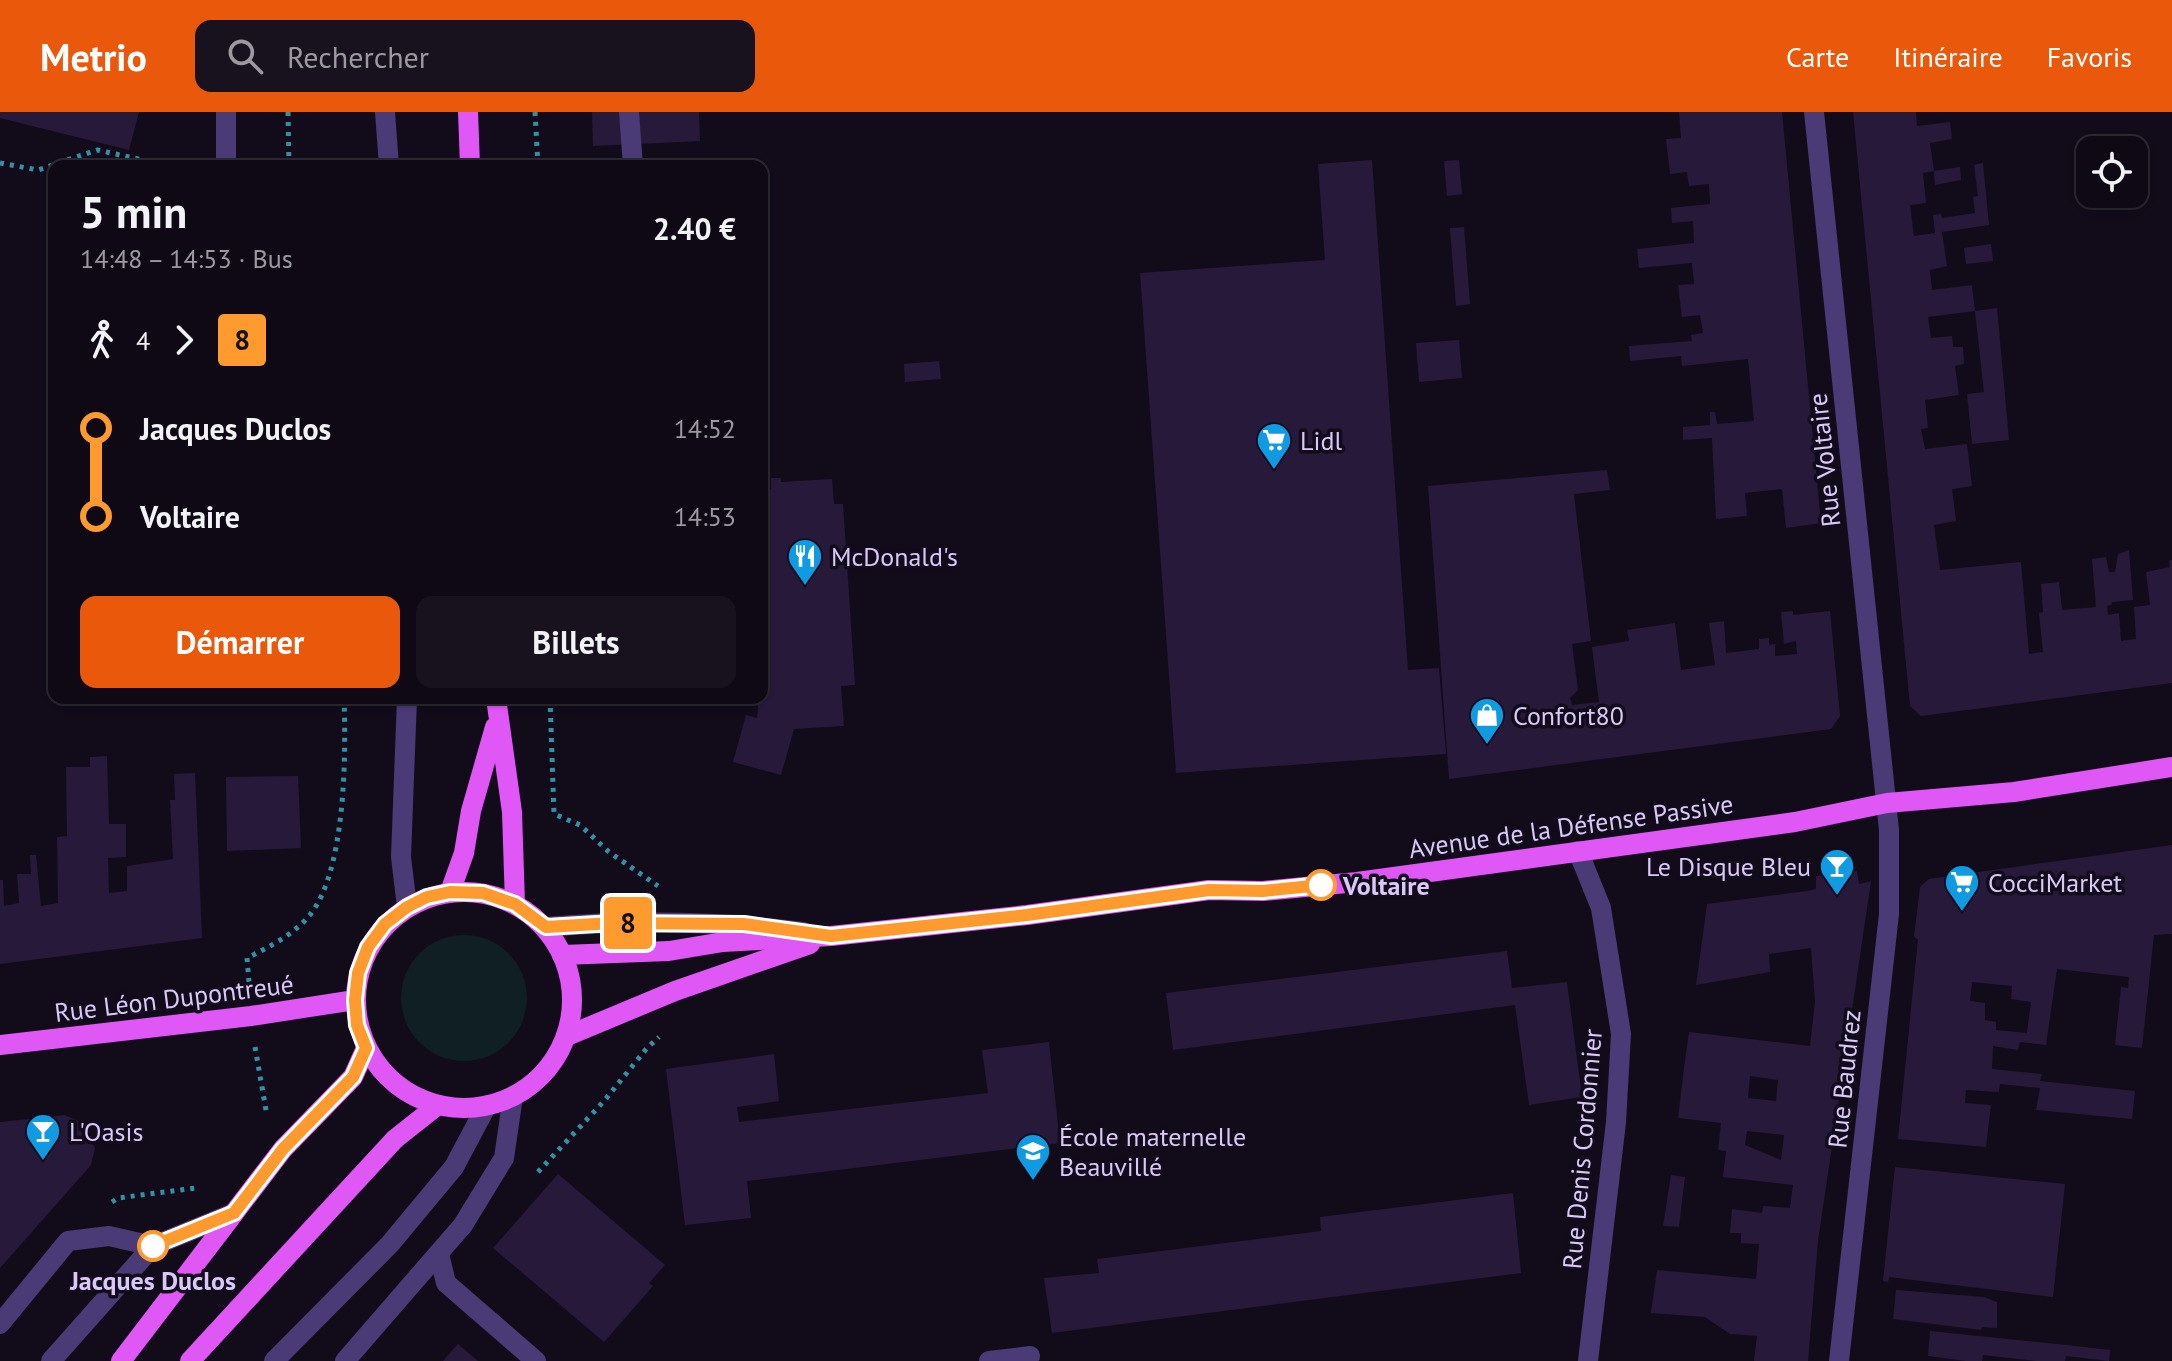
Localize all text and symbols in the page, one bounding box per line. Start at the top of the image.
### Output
search box [195,20,755,92]
text: Metrio [40,32,147,81]
icon: search [223,34,267,78]
text: Rechercher [287,37,429,76]
text: Carte [1786,38,1849,75]
text: Itinéraire [1893,38,2003,75]
text: Favoris [2047,38,2132,75]
map controls [2076,136,2148,208]
button: locate [2076,136,2148,208]
text: 5 min [80,183,187,240]
text: 2.40 € [653,209,736,248]
text: 14:48 – 14:53 · Bus [80,242,293,275]
icon: walk [80,318,124,362]
icon: forward [162,318,206,362]
text: 8 [234,321,250,358]
text: 4 [136,324,150,357]
street label: Rue Voltaire [1801,392,1847,528]
text: Jacques Duclos [140,409,331,448]
text: 14:52 [674,412,736,445]
supermarket icon: Lidl [1255,421,1293,471]
place label: Lidl [1300,424,1342,457]
text: Voltaire [140,497,240,536]
text: 14:53 [674,500,736,533]
restaurant icon: McDonald's [786,537,824,587]
place label: McDonald's [831,540,958,573]
button: Démarrer [80,596,400,688]
button: Billets [416,596,736,688]
shop icon: Confort80 [1468,696,1506,746]
place label: Confort80 [1513,699,1624,732]
street label: Avenue de la Défense Passive [1407,787,1735,865]
bar icon: Le Disque Bleu [1818,847,1856,897]
place label: Le Disque Bleu [1646,850,1811,883]
supermarket icon: CocciMarket [1943,863,1981,913]
place label: CocciMarket [1988,866,2122,899]
place label: Voltaire [1342,869,1430,902]
marker: Voltaire [1306,870,1336,900]
line badge: 8 [602,897,654,949]
text: 8 [620,904,636,941]
street label: Rue Léon Dupontreué [53,967,295,1029]
street label: Rue Baudrez [1820,1008,1868,1150]
street label: Rue Denis Cordonnier [1555,1027,1609,1270]
bar icon: L'Oasis [24,1112,62,1162]
place label: L'Oasis [69,1115,143,1148]
place label: École maternelle Beauvillé [1059,1120,1246,1183]
school or university icon: École maternelle Beauvillé [1014,1132,1052,1182]
marker: Jacques Duclos [138,1231,168,1261]
place label: Jacques Duclos [69,1264,236,1297]

